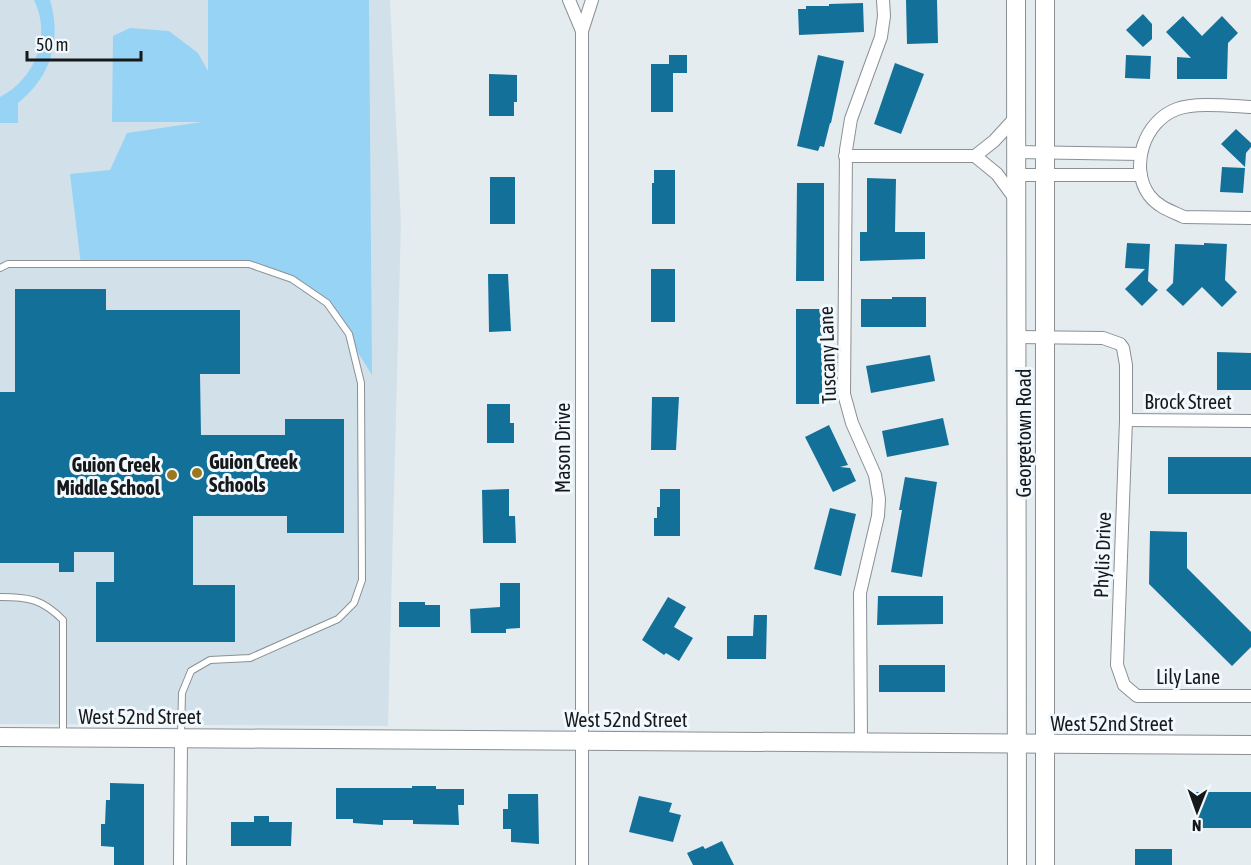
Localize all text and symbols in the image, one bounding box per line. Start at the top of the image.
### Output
scale bar [27,24,141,62]
text: 50 m [36,34,68,55]
street label: Tuscany Lane [814,306,840,404]
street label: Georgetown Road [1012,369,1035,497]
street label: Brock Street [1144,390,1232,413]
street label: Mason Drive [551,403,574,493]
place label: Guion Creek Schools [209,450,298,496]
place label: Guion Creek Middle School [57,453,161,499]
marker: Guion Creek Schools [190,466,204,480]
marker: Guion Creek Middle School [165,468,179,482]
street label: Phylis Drive [1089,511,1115,599]
street label: Lily Lane [1156,665,1220,688]
street label: West 52nd Street [78,705,202,728]
street label: West 52nd Street [564,708,688,731]
street label: West 52nd Street [1050,712,1174,735]
north arrow [1167,781,1227,841]
text: N [1192,817,1202,835]

